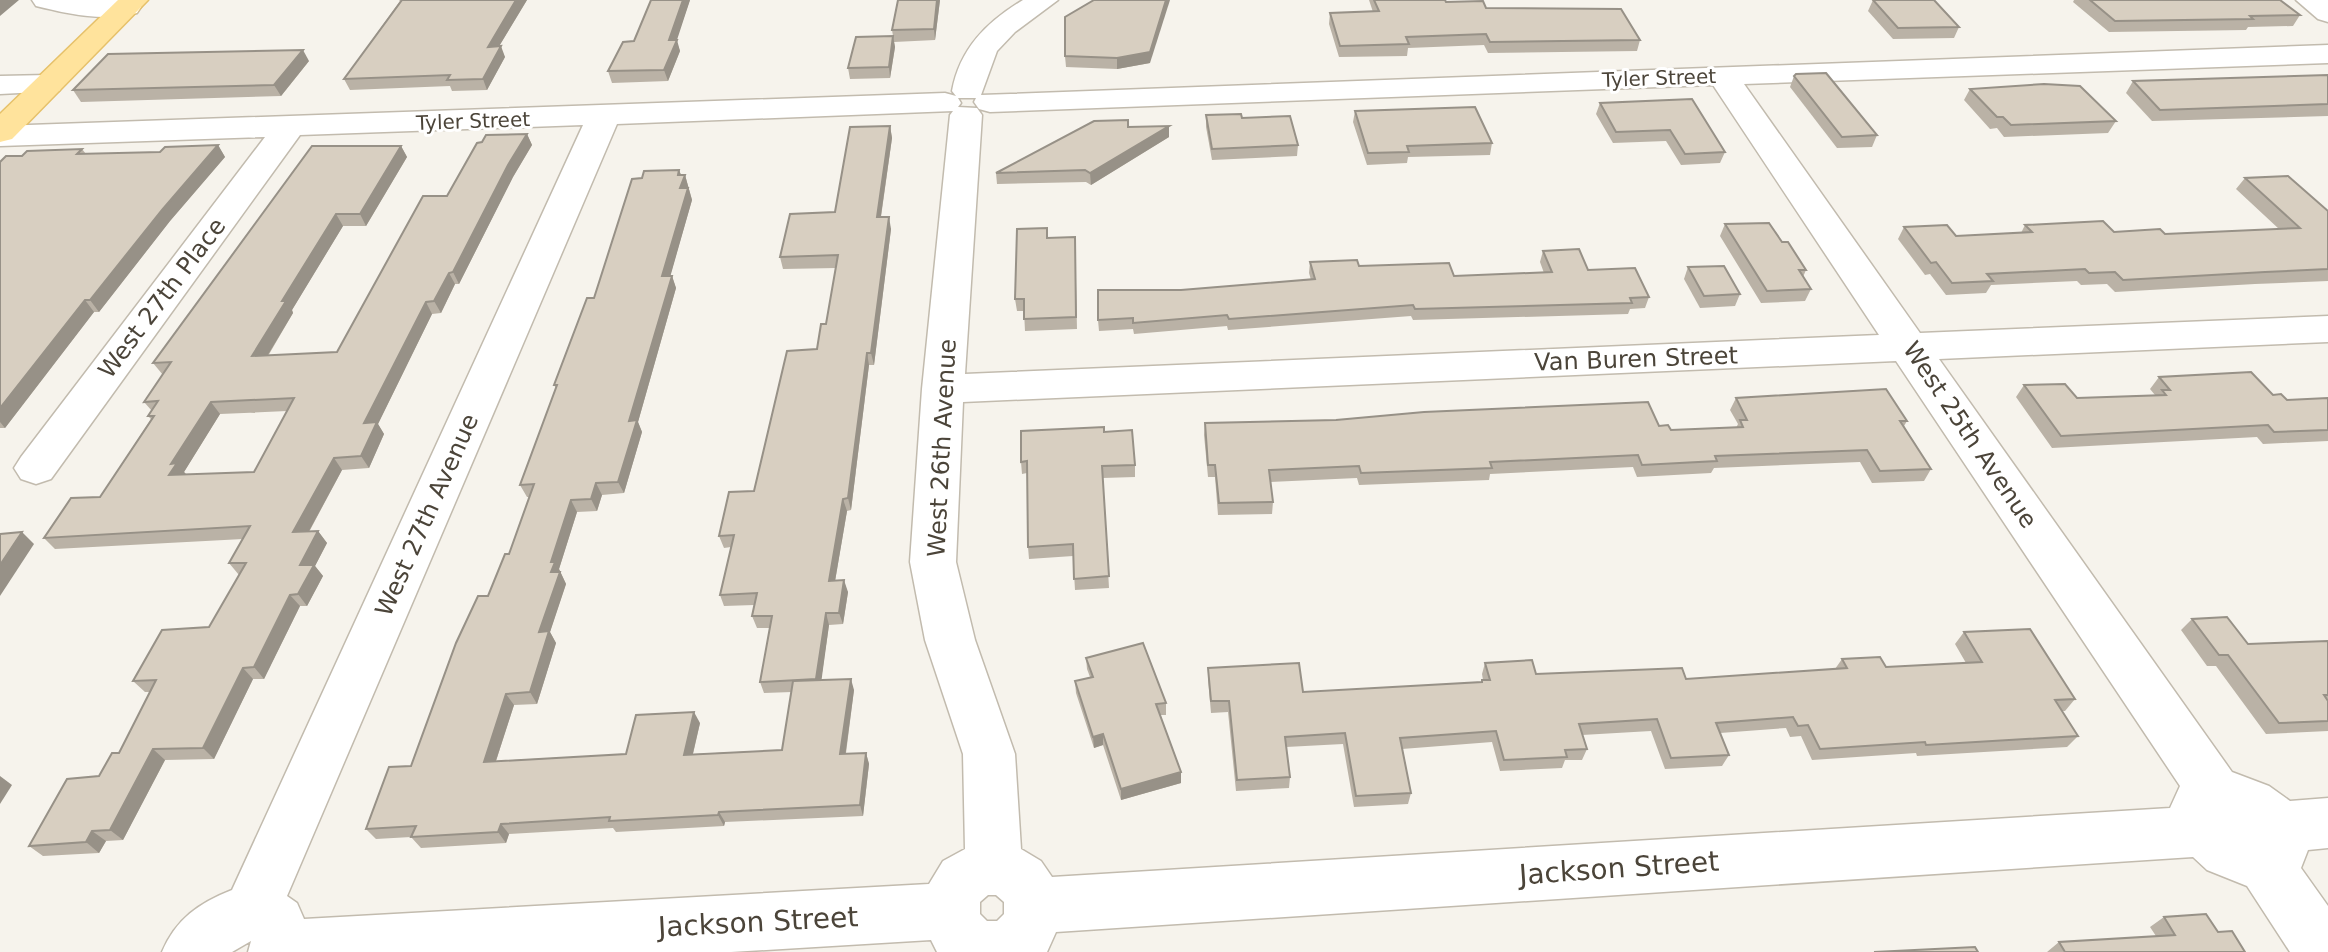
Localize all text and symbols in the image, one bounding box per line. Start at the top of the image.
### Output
street label: Tyler Street [1601,64,1717,92]
street label: Tyler Street [415,107,531,135]
street label: West 27th Place [93,212,231,384]
street label: West 25th Avenue [1897,337,2043,533]
street label: West 26th Avenue [922,338,962,558]
street label: Van Buren Street [1534,341,1738,377]
street label: West 27th Avenue [370,409,484,621]
street label: Jackson Street [1516,845,1720,892]
street label: Jackson Street [655,900,859,944]

